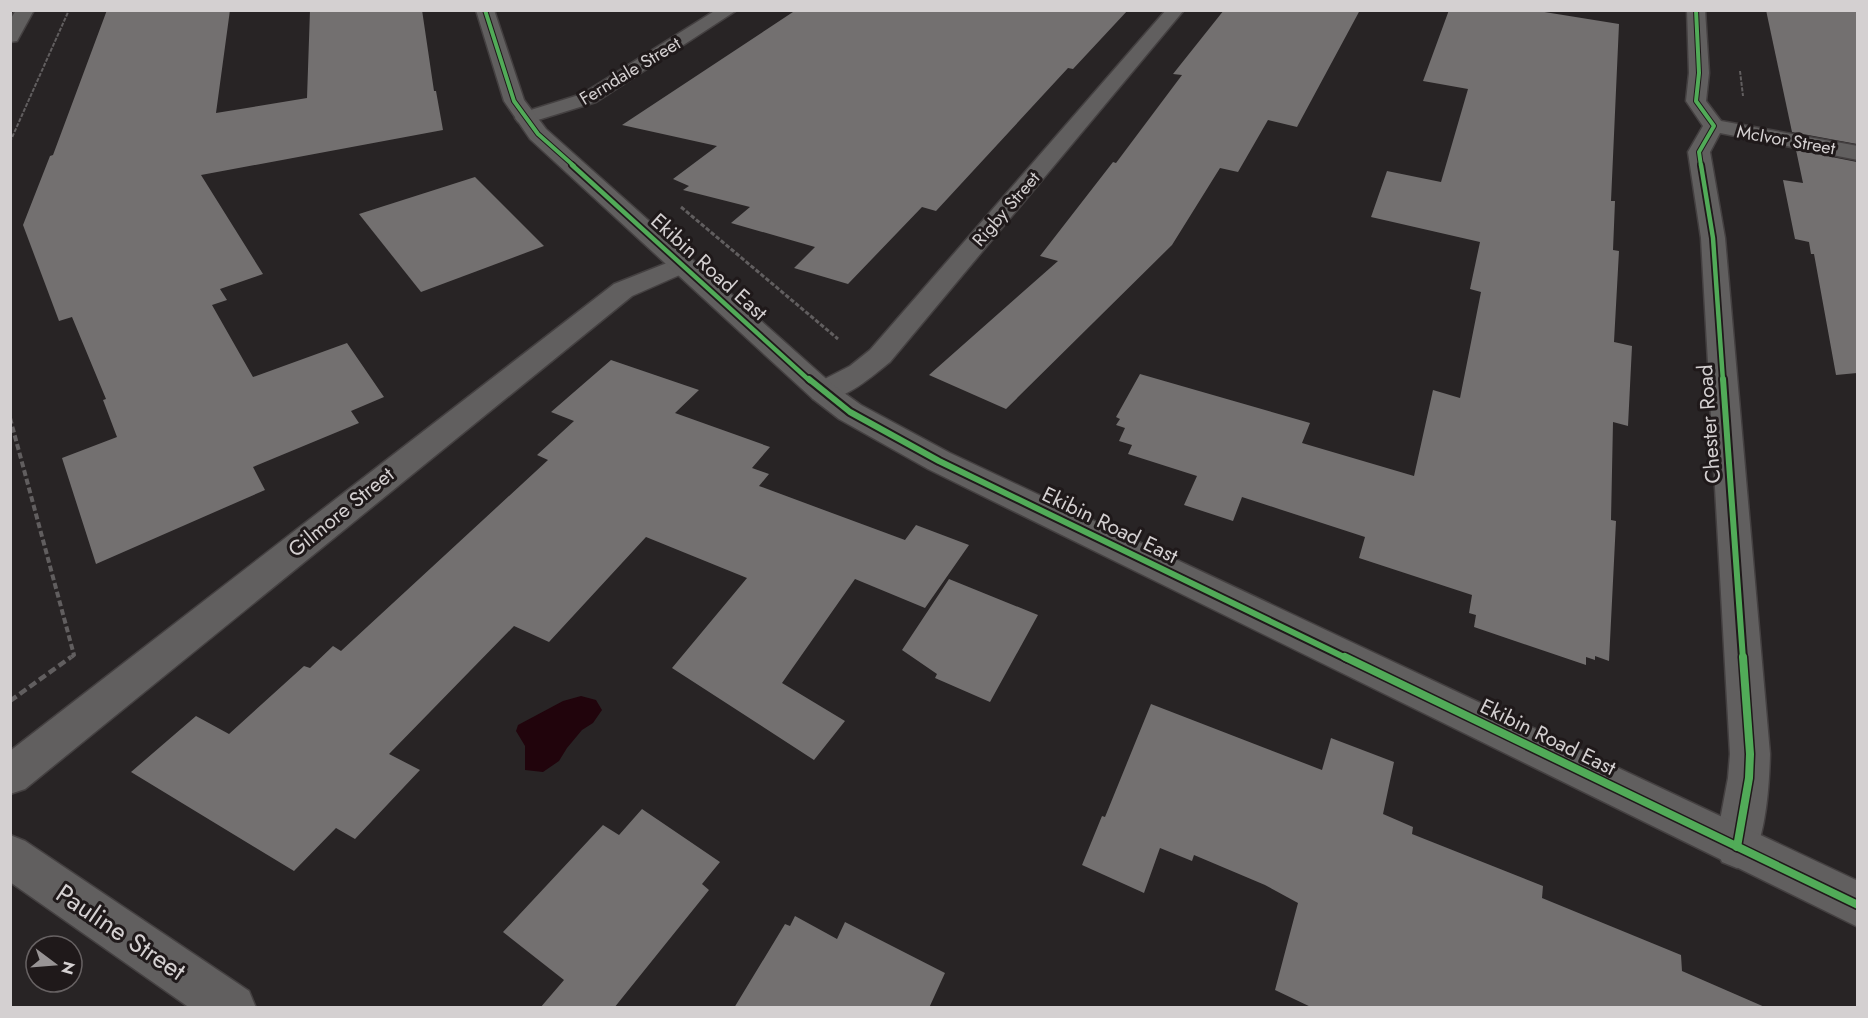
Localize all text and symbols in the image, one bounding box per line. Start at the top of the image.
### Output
street label: Ferndale Street [574,30,686,112]
street label: McIvor Street [1735,119,1838,162]
street label: Rigby Street [966,166,1046,252]
street label: Ekibin Road East [644,206,774,328]
street label: Chester Road [1690,363,1728,485]
street label: Gilmore Street [282,460,400,564]
street label: Ekibin Road East [1037,479,1183,571]
street label: Ekibin Road East [1475,691,1621,783]
street label: Pauline Street [49,875,194,990]
north arrow [24,934,84,994]
text: N [55,959,81,977]

